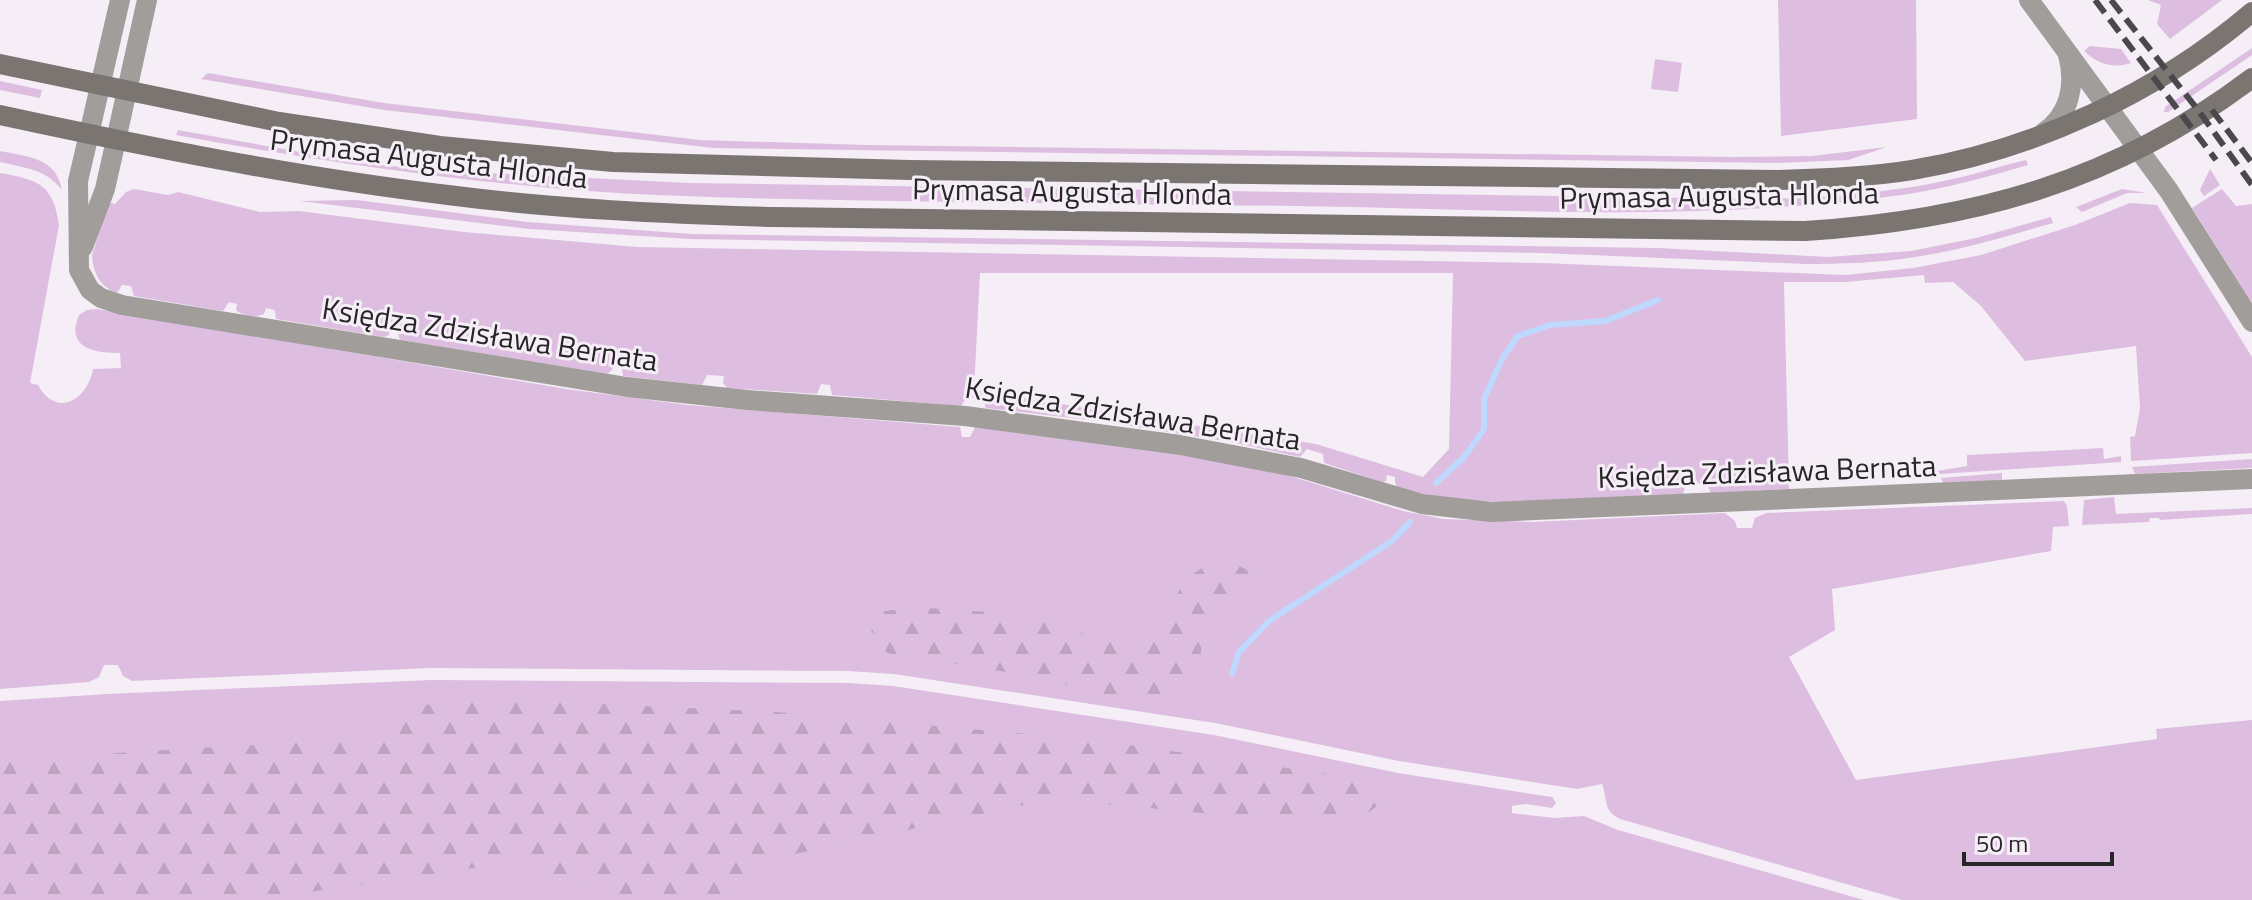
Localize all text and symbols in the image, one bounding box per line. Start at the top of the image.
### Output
street label: Prymasa Augusta Hlonda [268,116,590,200]
street label: Prymasa Augusta Hlonda [912,165,1232,217]
street label: Prymasa Augusta Hlonda [1559,169,1879,221]
street label: Księdza Zdzisława Bernata [319,285,661,383]
street label: Księdza Zdzisława Bernata [962,364,1304,462]
street label: Księdza Zdzisława Bernata [1597,442,1937,500]
scale bar [1964,816,2112,866]
text: 50 m [1976,825,2028,861]

